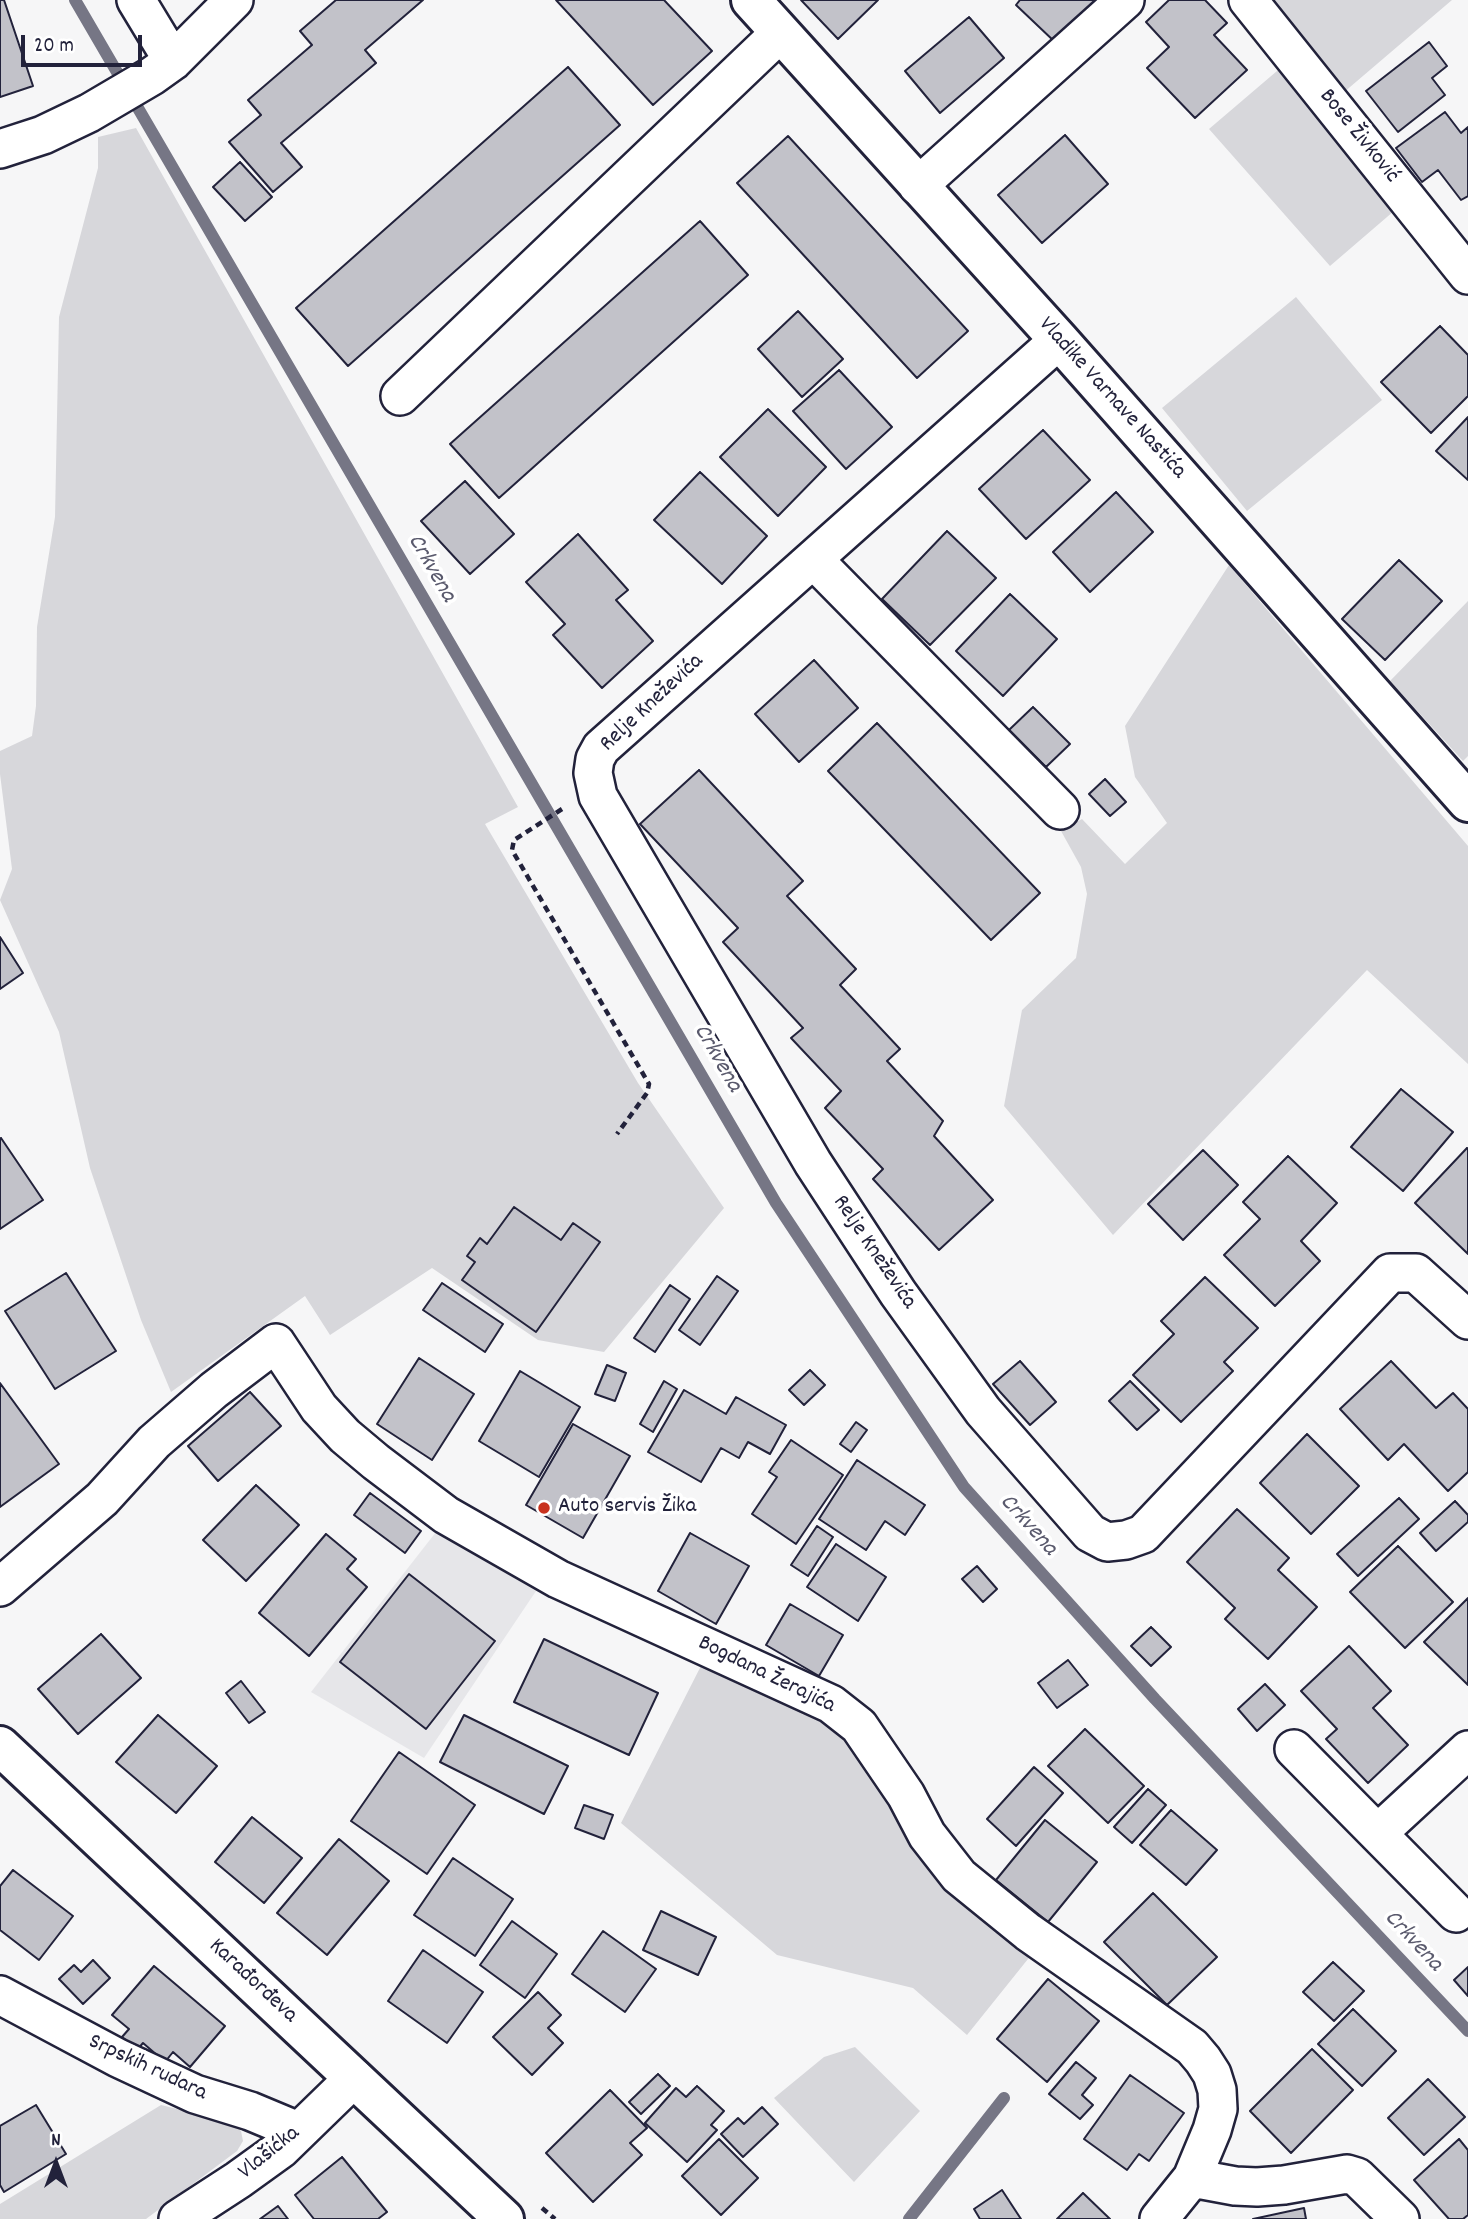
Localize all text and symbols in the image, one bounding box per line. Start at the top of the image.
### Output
scale bar [24,21,145,65]
text: 20 m [34,32,74,62]
street label: Bose Živković [1312,84,1404,190]
street label: Vladike Varnave Nastića [1031,312,1191,486]
water label: Crkvena [399,530,461,608]
street label: Relje Kneževića [596,649,710,759]
water label: Crkvena [685,1020,747,1098]
street label: Relje Kneževića [825,1191,921,1315]
water label: Crkvena [992,1489,1062,1563]
place label: Auto servis Žika [558,1494,696,1522]
marker: Auto servis Žika [536,1500,552,1516]
street label: Bogdana Žerajića [693,1631,839,1721]
water label: Crkvena [1376,1905,1448,1979]
street label: Karađorđeva [202,1934,302,2030]
street label: Srpskih rudara [83,2029,211,2109]
street label: Vlašićka [234,2121,306,2187]
north arrow [21,2128,91,2198]
text: N [51,2128,61,2155]

